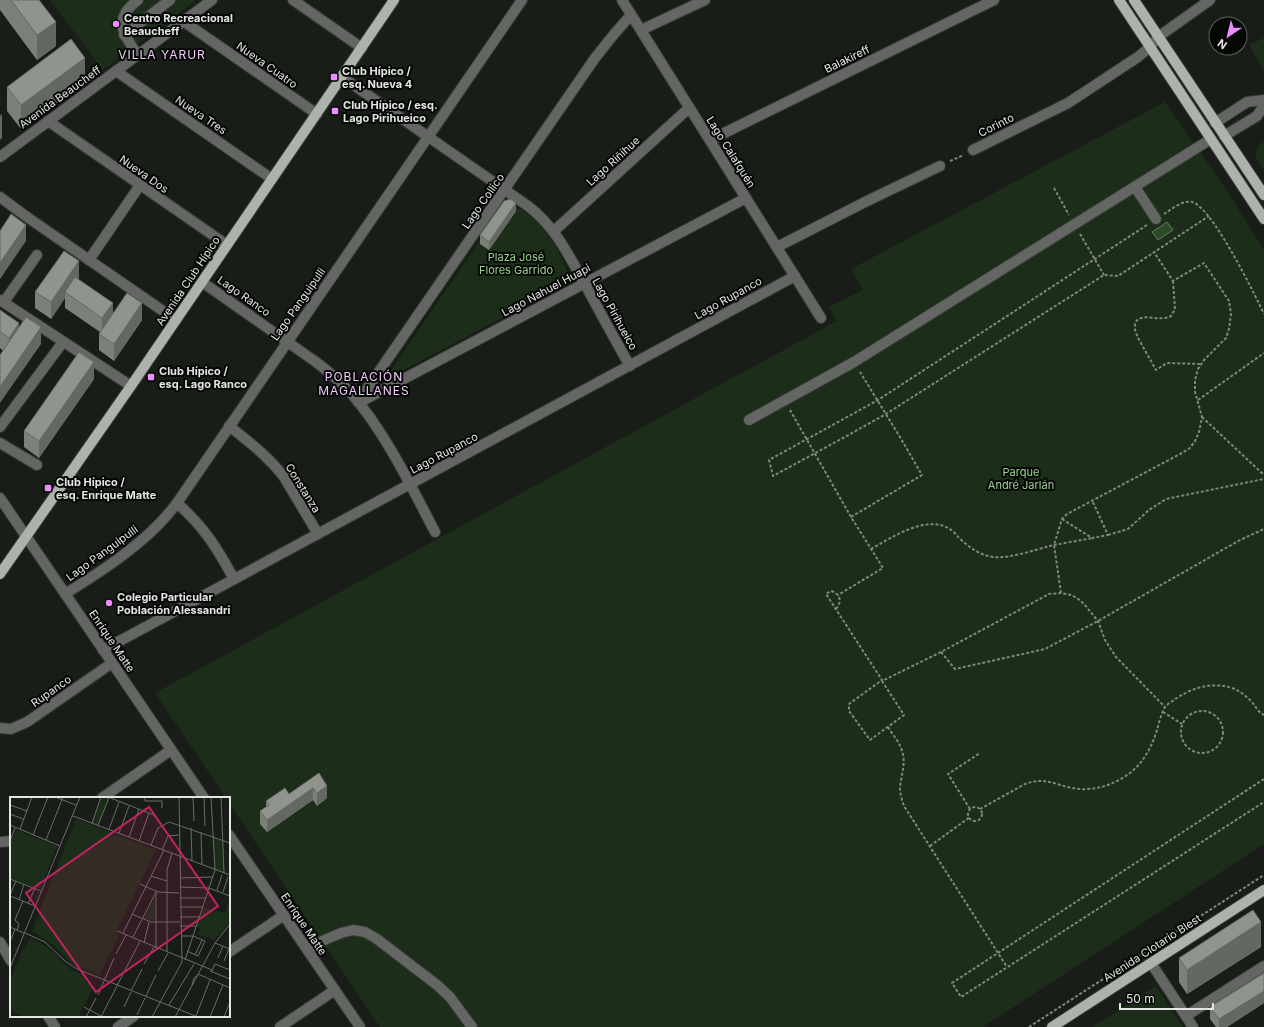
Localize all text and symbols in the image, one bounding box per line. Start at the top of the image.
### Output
place label: Centro Recreacional Beaucheff [124,11,233,38]
north arrow [1208,16,1248,56]
marker: Centro Recreacional Beaucheff [111,19,121,29]
text: N [1215,36,1230,52]
street label: Nueva Cuatro [234,39,301,91]
street label: Balakireff [822,42,872,76]
district label: VILLA YARUR [118,47,206,62]
street label: Avenida Beaucheff [16,63,104,131]
place label: Club Hípico / esq. Nueva 4 [342,64,412,91]
marker: Club Hípico / esq. Nueva 4 [329,72,339,82]
street label: Nueva Tres [173,93,230,137]
place label: Club Hípico / esq. Lago Pirihueico [343,98,438,125]
marker: Club Hípico / esq. Lago Pirihueico [330,106,340,116]
street label: Corinto [976,110,1017,140]
street label: Lago Calafquén [703,114,759,190]
street label: Lago Riñihue [583,133,643,189]
street label: Nueva Dos [117,152,171,196]
street label: Lago Collico [459,170,507,231]
street label: Avenida Club Hípico [153,233,223,328]
park label: Plaza José Flores Garrido [479,250,553,277]
street label: Lago Nahuel Huapi [499,261,593,319]
street label: Lago Panguipulli [268,265,328,343]
street label: Lago Ranco [215,273,273,320]
street label: Lago Rupanco [692,274,764,322]
street label: Lago Pirihueico [589,275,641,353]
place label: Club Hípico / esq. Lago Ranco [159,364,247,391]
district label: POBLACIÓN MAGALLANES [318,369,410,398]
marker: Club Hípico / esq. Lago Ranco [146,372,156,382]
street label: Lago Rupanco [408,429,481,477]
street label: Constanza [282,461,324,515]
park label: Parque André Jarlán [988,465,1054,492]
place label: Club Hípico / esq. Enrique Matte [56,475,157,502]
marker: Club Hípico / esq. Enrique Matte [43,483,53,493]
street label: Lago Panguipulli [63,522,141,584]
place label: Colegio Particular Población Alessandri [117,590,231,617]
marker: Colegio Particular Población Alessandri [104,598,114,608]
street label: Enrique Matte [86,607,138,675]
street label: Rupanco [28,672,74,710]
inset map [10,797,230,1017]
street label: Enrique Matte [278,890,330,958]
street label: Avenida Clotario Blest [1100,911,1204,985]
scale bar [1120,985,1213,1011]
text: 50 m [1126,991,1155,1006]

